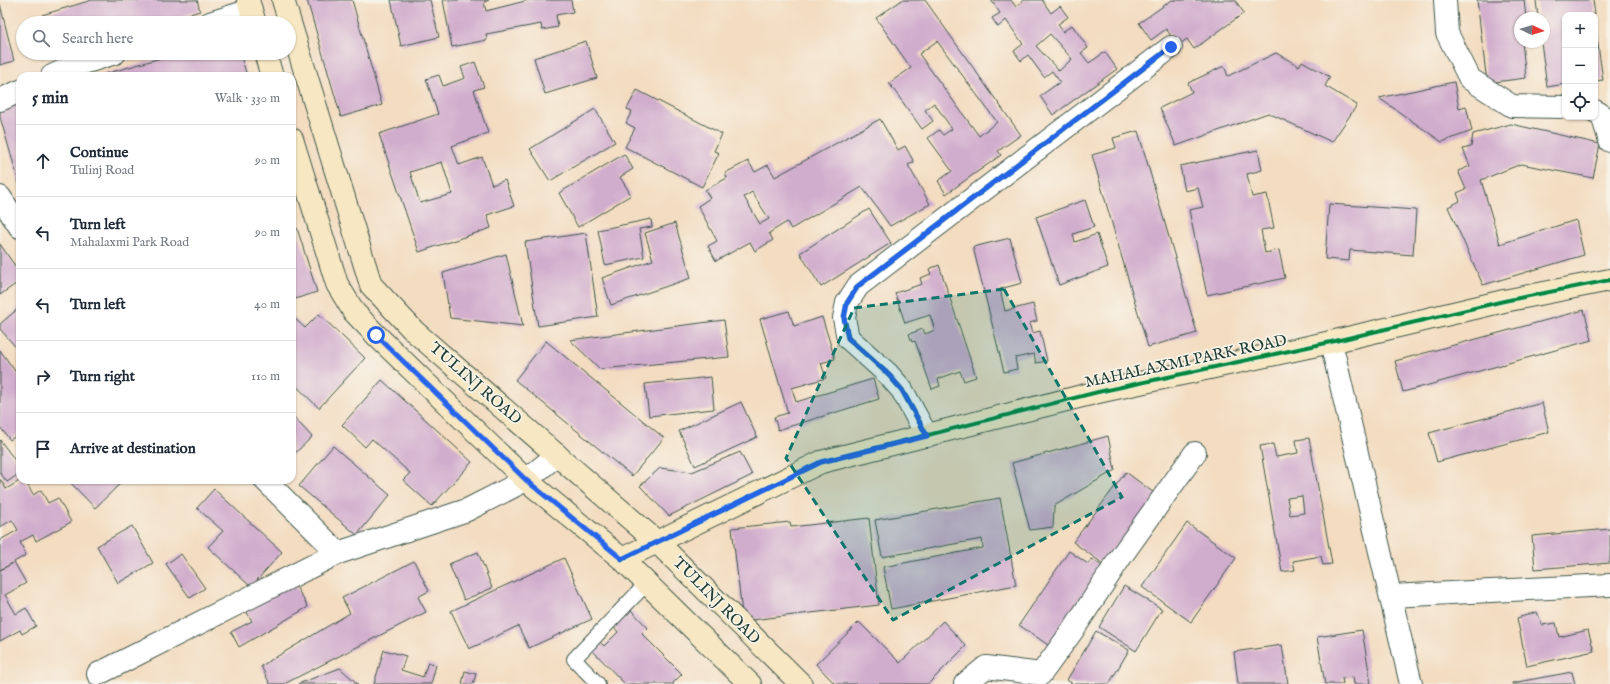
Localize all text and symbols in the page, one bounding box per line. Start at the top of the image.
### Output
north arrow [1514,12,1550,48]
map controls [1562,12,1598,120]
button: + [1562,12,1598,48]
search box [16,16,296,60]
icon: search [30,27,52,49]
text: Search here [62,29,133,48]
route end [1162,38,1180,56]
button: − [1562,48,1598,84]
button: locate [1562,84,1598,120]
text: 5 min [32,88,69,109]
text: Walk · 330 m [215,90,280,107]
text: Continue [70,143,128,162]
icon: ahead [32,150,54,172]
text: 90 m [255,152,280,169]
text: Tulinj Road [70,162,134,179]
text: Turn left [70,215,126,234]
icon: left [32,222,54,244]
text: 90 m [255,224,280,241]
text: Mahalaxmi Park Road [70,234,189,251]
icon: left [32,294,54,316]
text: Turn left [70,295,126,314]
text: 40 m [254,296,280,313]
route start [367,326,385,344]
street label: MAHALAXMI PARK ROAD [1083,331,1289,393]
street label: TULINJ ROAD [425,338,525,430]
icon: right [32,366,54,388]
text: Turn right [70,367,135,386]
text: 110 m [251,368,280,385]
icon: arrive [32,438,54,460]
text: Arrive at destination [70,439,196,458]
street label: TULINJ ROAD [668,553,764,649]

